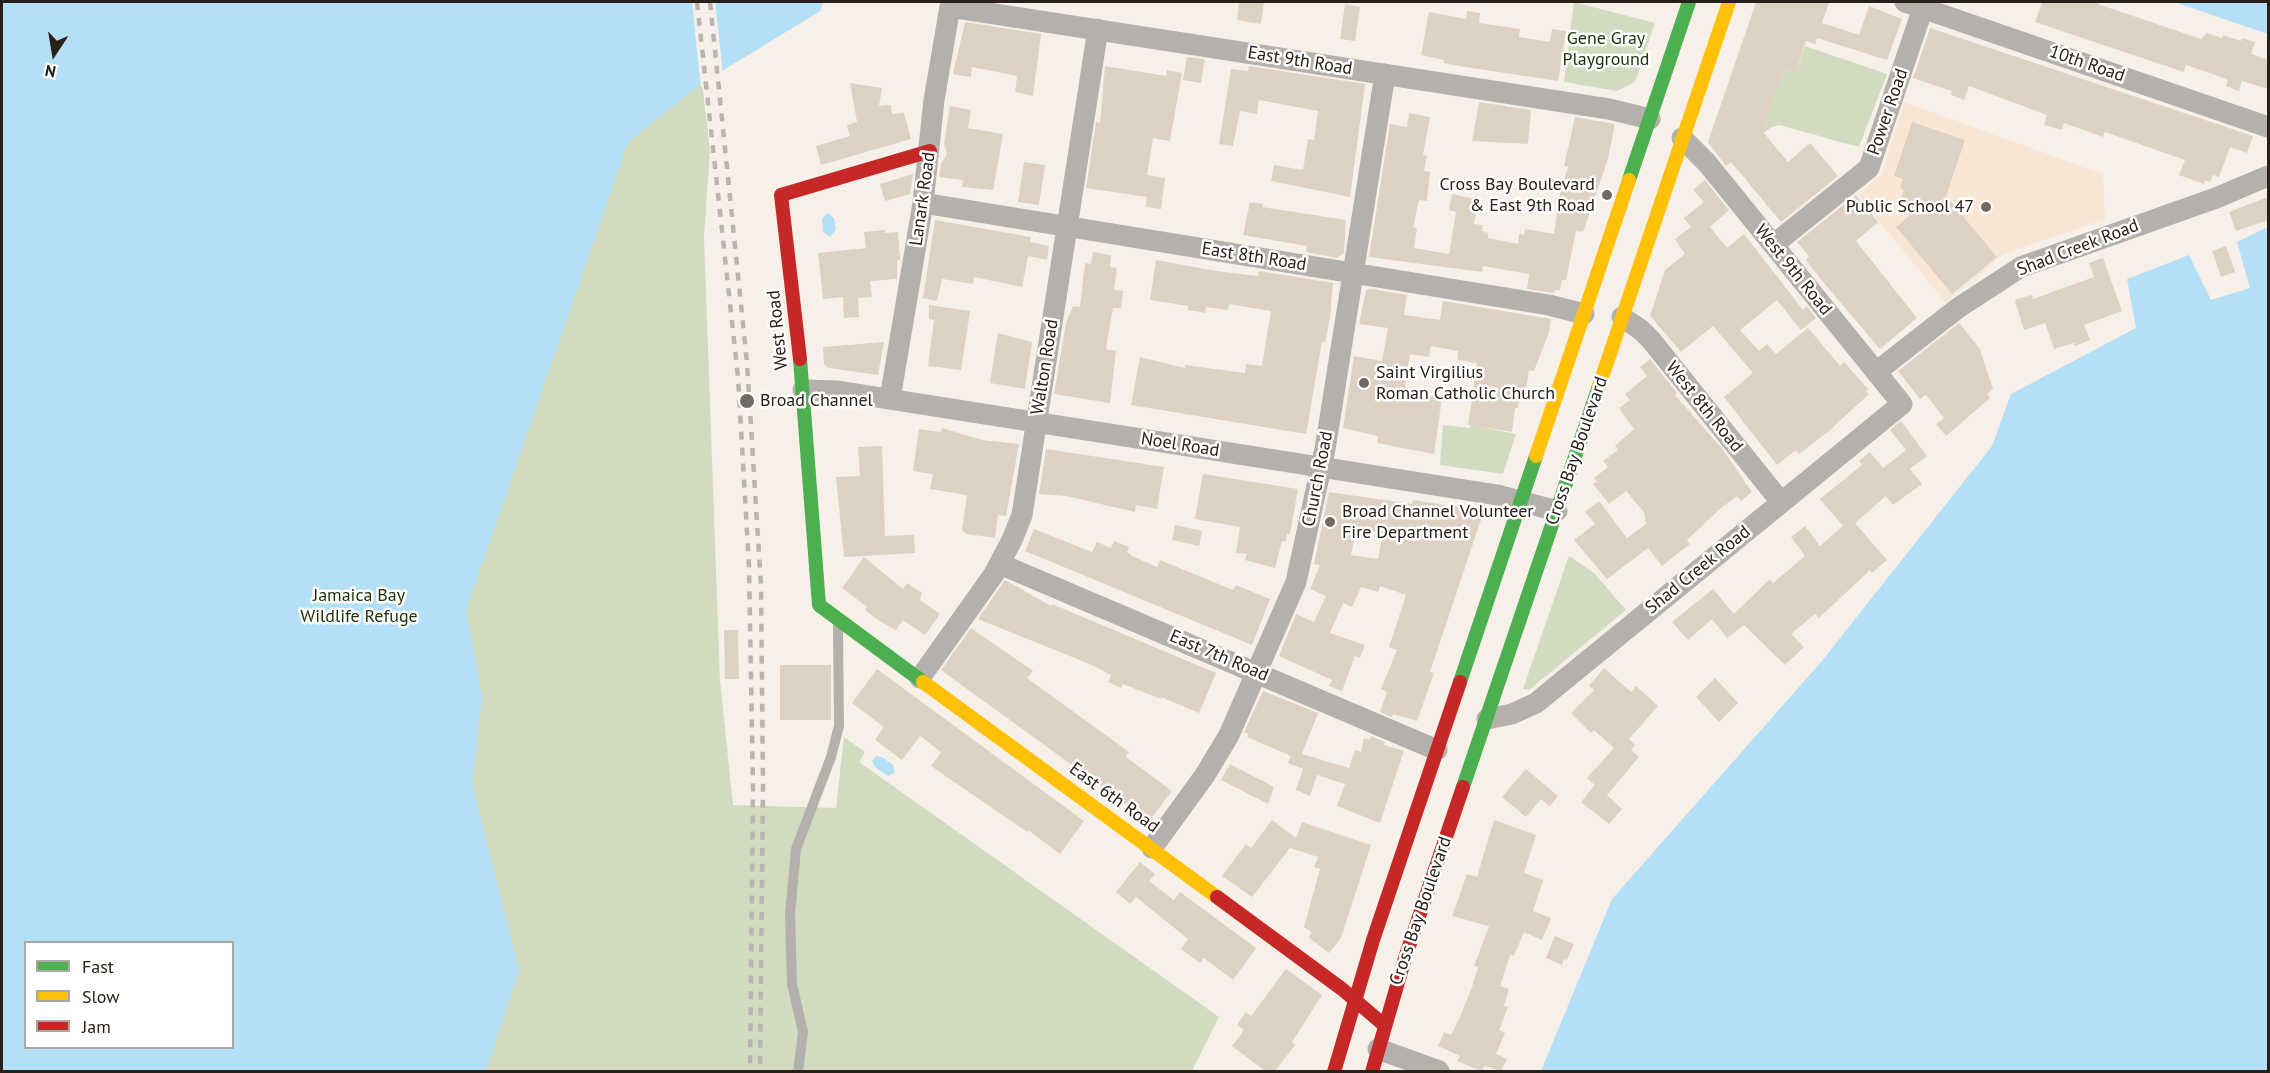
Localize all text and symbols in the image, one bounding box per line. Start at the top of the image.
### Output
north arrow [24,24,84,84]
park label: Gene Gray Playground [1562,28,1650,70]
street label: 10th Road [2046,41,2128,87]
street label: East 9th Road [1246,42,1354,80]
text: N [43,61,57,82]
street label: Power Road [1863,66,1913,158]
street label: Lanark Road [906,151,940,247]
place label: Cross Bay Boulevard & East 9th Road [1439,174,1595,216]
marker: Cross Bay Boulevard & East 9th Road [1600,188,1614,202]
place label: Public School 47 [1846,196,1974,218]
marker: Public School 47 [1979,200,1993,214]
street label: Shad Creek Road [2014,215,2142,281]
street label: West 9th Road [1750,220,1836,320]
street label: East 8th Road [1200,238,1308,276]
street label: West Road [763,289,793,371]
street label: Walton Road [1027,318,1063,416]
street label: West 8th Road [1661,357,1747,457]
place label: Saint Virgilius Roman Catholic Church [1376,362,1555,404]
street label: Cross Bay Boulevard [1541,374,1613,528]
marker: Saint Virgilius Roman Catholic Church [1357,376,1371,390]
place label: Broad Channel [760,390,873,412]
marker: Broad Channel [738,392,756,410]
street label: Noel Road [1139,428,1221,462]
street label: Church Road [1298,429,1338,529]
place label: Broad Channel Volunteer Fire Department [1342,501,1533,544]
marker: Broad Channel Volunteer Fire Department [1323,515,1337,529]
street label: Shad Creek Road [1641,521,1755,619]
park label: Jamaica Bay Wildlife Refuge [300,585,418,628]
street label: East 7th Road [1166,625,1272,687]
street label: East 6th Road [1065,758,1163,838]
street label: Cross Bay Boulevard [1385,834,1457,988]
legend [24,941,234,1049]
text: Fast [82,955,114,978]
text: Slow [82,985,120,1008]
text: Jam [82,1015,111,1038]

